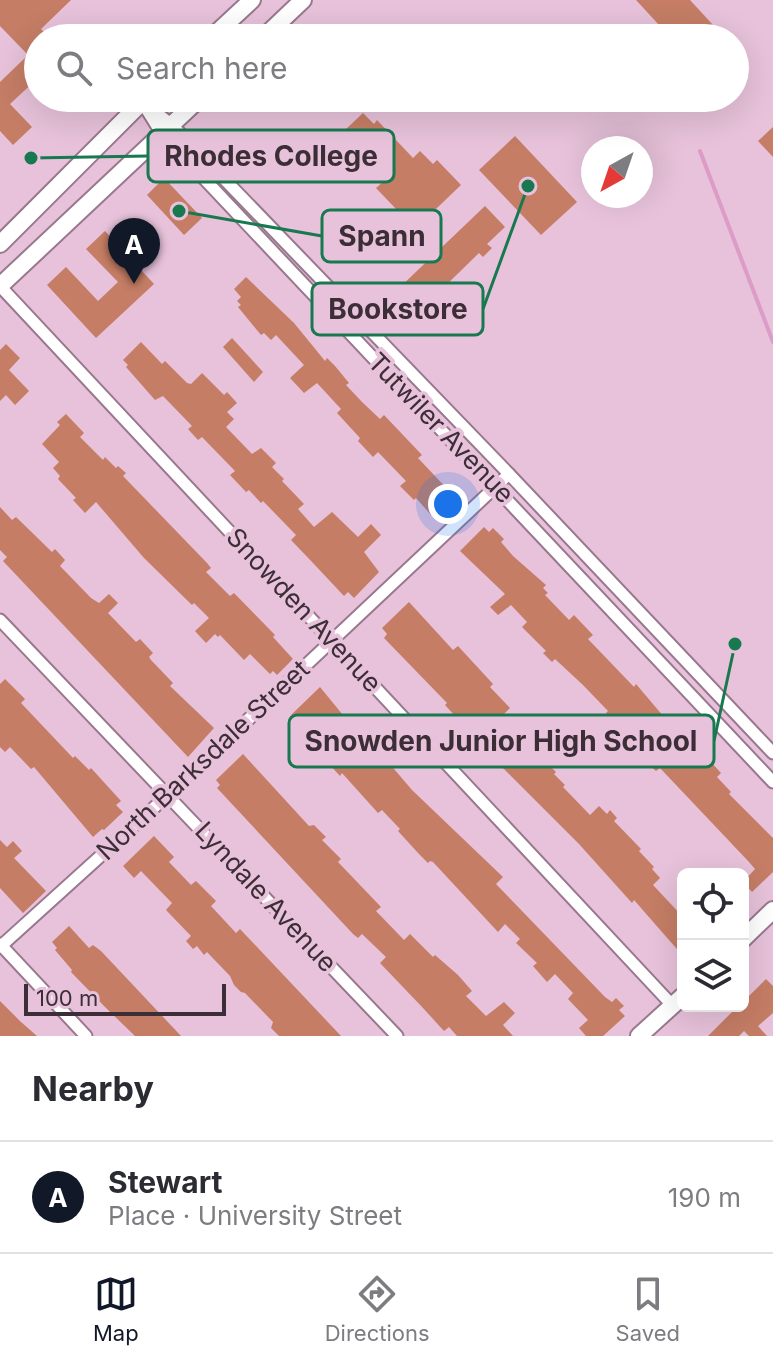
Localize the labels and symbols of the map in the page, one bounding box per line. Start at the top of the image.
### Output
callout: Rhodes College [148,130,394,182]
north arrow [581,136,653,208]
text: Rhodes College [164,139,378,173]
callout: Spann [322,210,441,262]
pin: A [108,218,160,284]
text: Spann [338,219,426,253]
callout: Bookstore [312,283,483,335]
text: Bookstore [328,292,468,326]
street label: Tutwiler Avenue [362,346,521,509]
your location [428,484,468,524]
street label: Snowden Avenue [220,521,388,698]
street label: North Barksdale Street [90,653,315,866]
callout: Snowden Junior High School [289,715,714,767]
text: Snowden Junior High School [305,724,697,758]
street label: Lyndale Avenue [189,815,344,978]
scale bar [24,980,226,1016]

